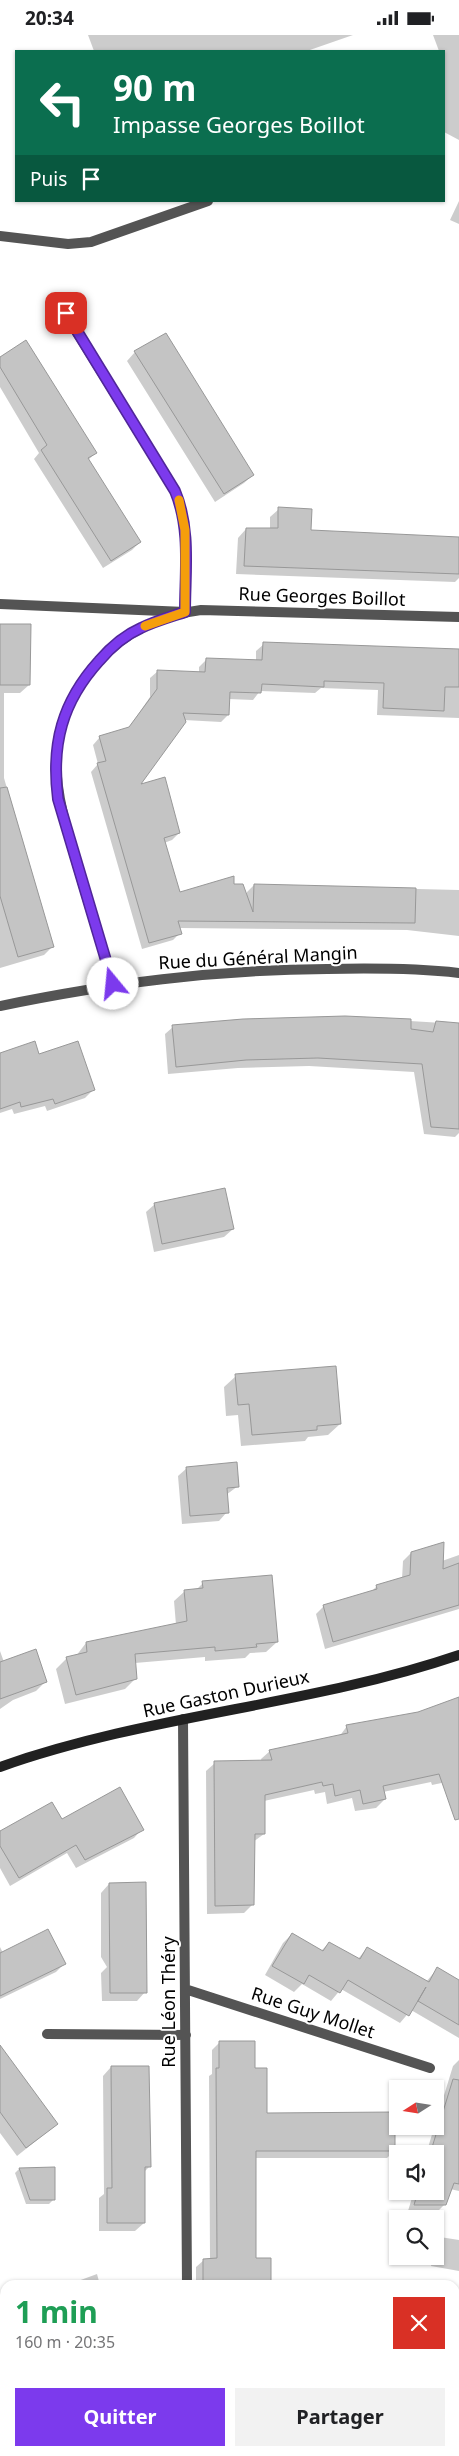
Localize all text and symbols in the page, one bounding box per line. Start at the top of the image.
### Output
text: 20:34 [25,5,74,31]
text: 90 m [113,64,196,111]
icon: left [30,70,95,135]
text: Impasse Georges Boillot [113,109,365,139]
icon: arrive [77,165,105,193]
text: Puis [30,166,67,192]
pin [45,292,87,334]
icon: arrive [52,299,80,327]
street label: Rue Georges Boillot [238,581,406,611]
street label: Rue du Général Mangin [158,940,358,974]
position arrow [86,957,138,1009]
street label: Rue Gaston Durieux [140,1664,312,1722]
street label: Rue Léon Théry [156,1936,180,2068]
street label: Rue Guy Mollet [249,1981,379,2043]
north arrow [389,2080,444,2135]
map controls [389,2080,444,2265]
button: sound [389,2145,444,2200]
button: search [389,2210,444,2265]
text: 1 min [15,2291,98,2332]
button: close [393,2297,445,2349]
text: 160 m · 20:35 [15,2331,115,2353]
button: Quitter [15,2388,225,2446]
button: Partager [235,2388,445,2446]

